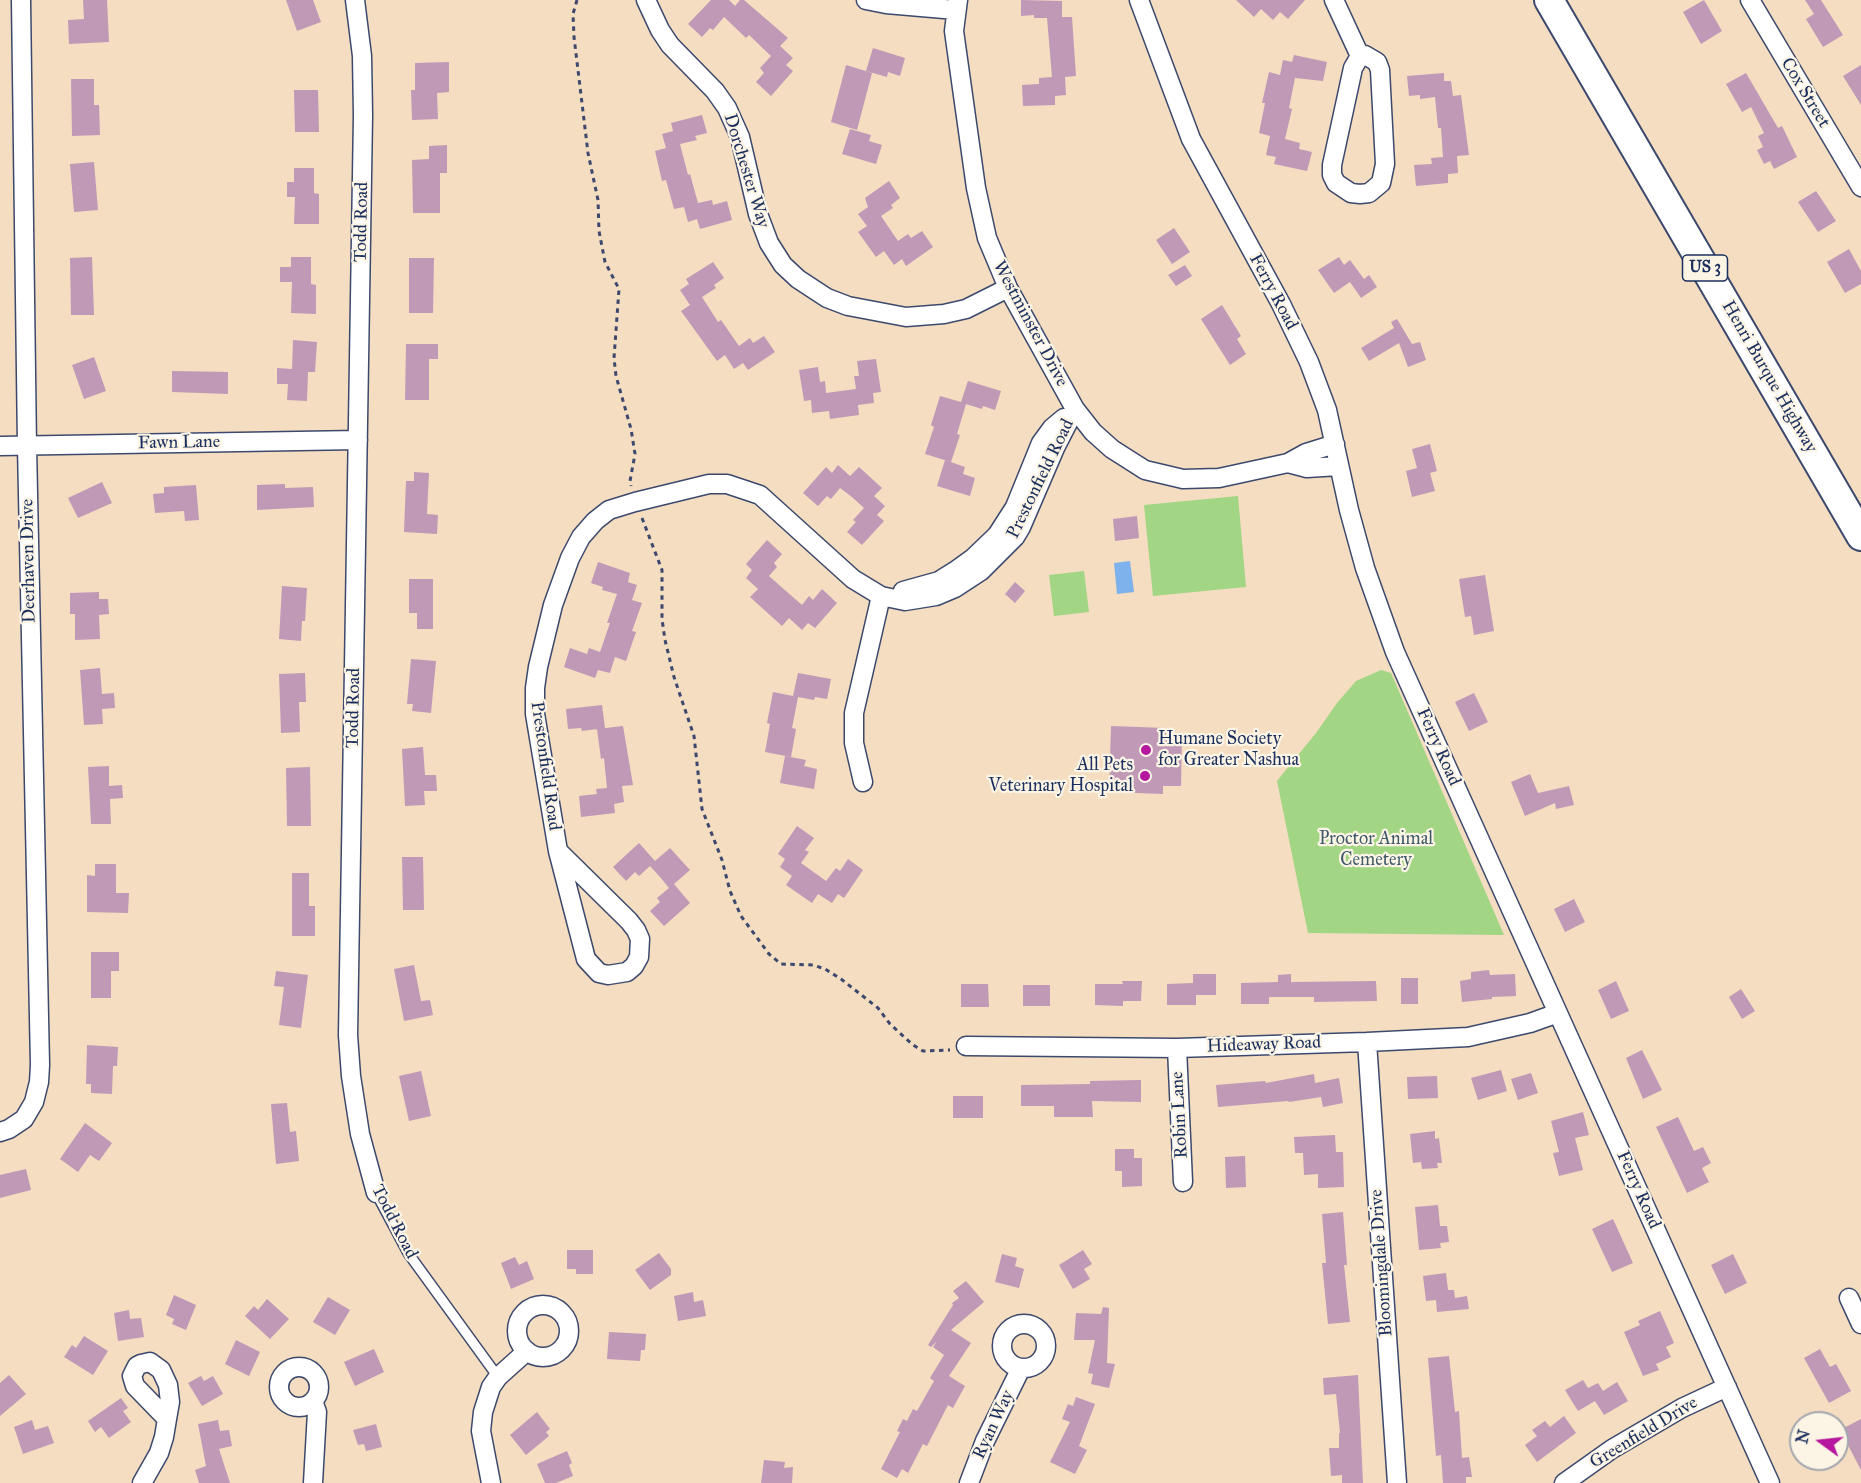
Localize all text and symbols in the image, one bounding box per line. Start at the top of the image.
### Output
street label: Cox Street [1776,54,1834,132]
street label: Dorchester Way [718,111,774,231]
street label: Todd Road [351,182,373,262]
street label: Ferry Road [1244,250,1302,334]
road number: US 3 [1682,255,1728,281]
street label: Westminster Drive [988,257,1072,391]
street label: Henri Burque Highway [1717,297,1821,457]
street label: Prestonfield Road [1003,416,1079,542]
street label: Fawn Lane [138,431,220,455]
street label: Deerhaven Drive [17,499,41,623]
street label: Todd Road [343,668,365,748]
street label: Prestonfield Road [525,700,565,832]
street label: Ferry Road [1411,705,1465,789]
place label: Humane Society for Greater Nashua [1158,729,1299,771]
marker: Humane Society for Greater Nashua [1139,743,1153,757]
place label: All Pets Veterinary Hospital [988,755,1133,798]
marker: All Pets Veterinary Hospital [1138,769,1152,783]
park label: Proctor Animal Cemetery [1319,829,1433,872]
street label: Hideaway Road [1207,1032,1321,1058]
street label: Robin Lane [1167,1071,1193,1159]
street label: Ferry Road [1611,1148,1665,1232]
street label: Todd Road [366,1181,422,1263]
street label: Bloomingdale Drive [1366,1189,1398,1337]
street label: Ryan Way [969,1387,1019,1463]
street label: Greenfield Drive [1586,1392,1702,1474]
north arrow [1789,1411,1849,1471]
text: N [1792,1428,1814,1446]

